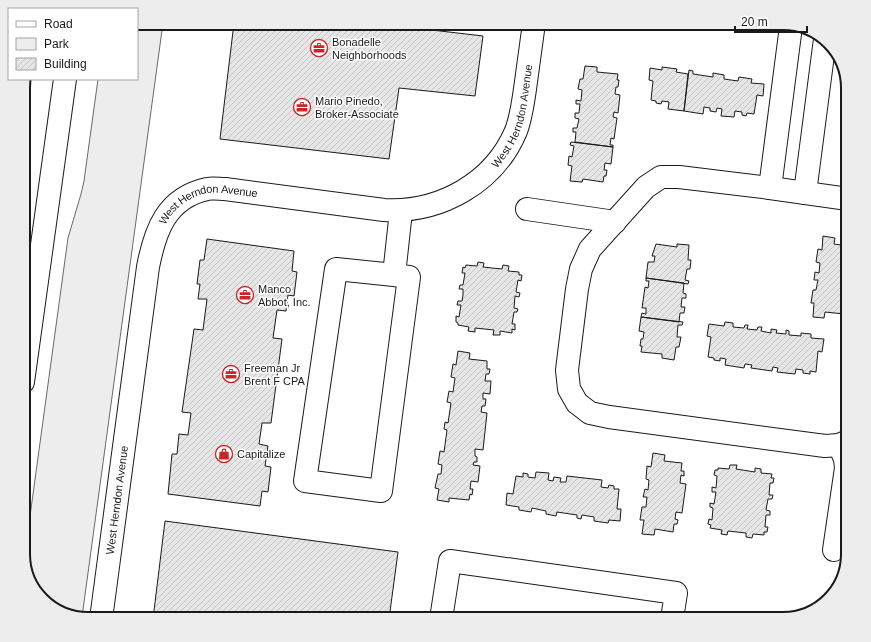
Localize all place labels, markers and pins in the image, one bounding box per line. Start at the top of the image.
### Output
place label: Bonadelle Neighborhoods [332,36,407,61]
office icon: Bonadelle Neighborhoods [309,38,329,58]
place label: Mario Pinedo, Broker-Associate [315,95,399,120]
office icon: Mario Pinedo, Broker-Associate [292,97,312,117]
place label: Manco Abbot, Inc. [258,283,311,308]
office icon: Manco Abbot, Inc. [235,285,255,305]
place label: Freeman Jr Brent F CPA [244,362,306,387]
office icon: Freeman Jr Brent F CPA [221,364,241,384]
shop icon: Capitalize [214,444,234,464]
place label: Capitalize [237,448,285,460]

